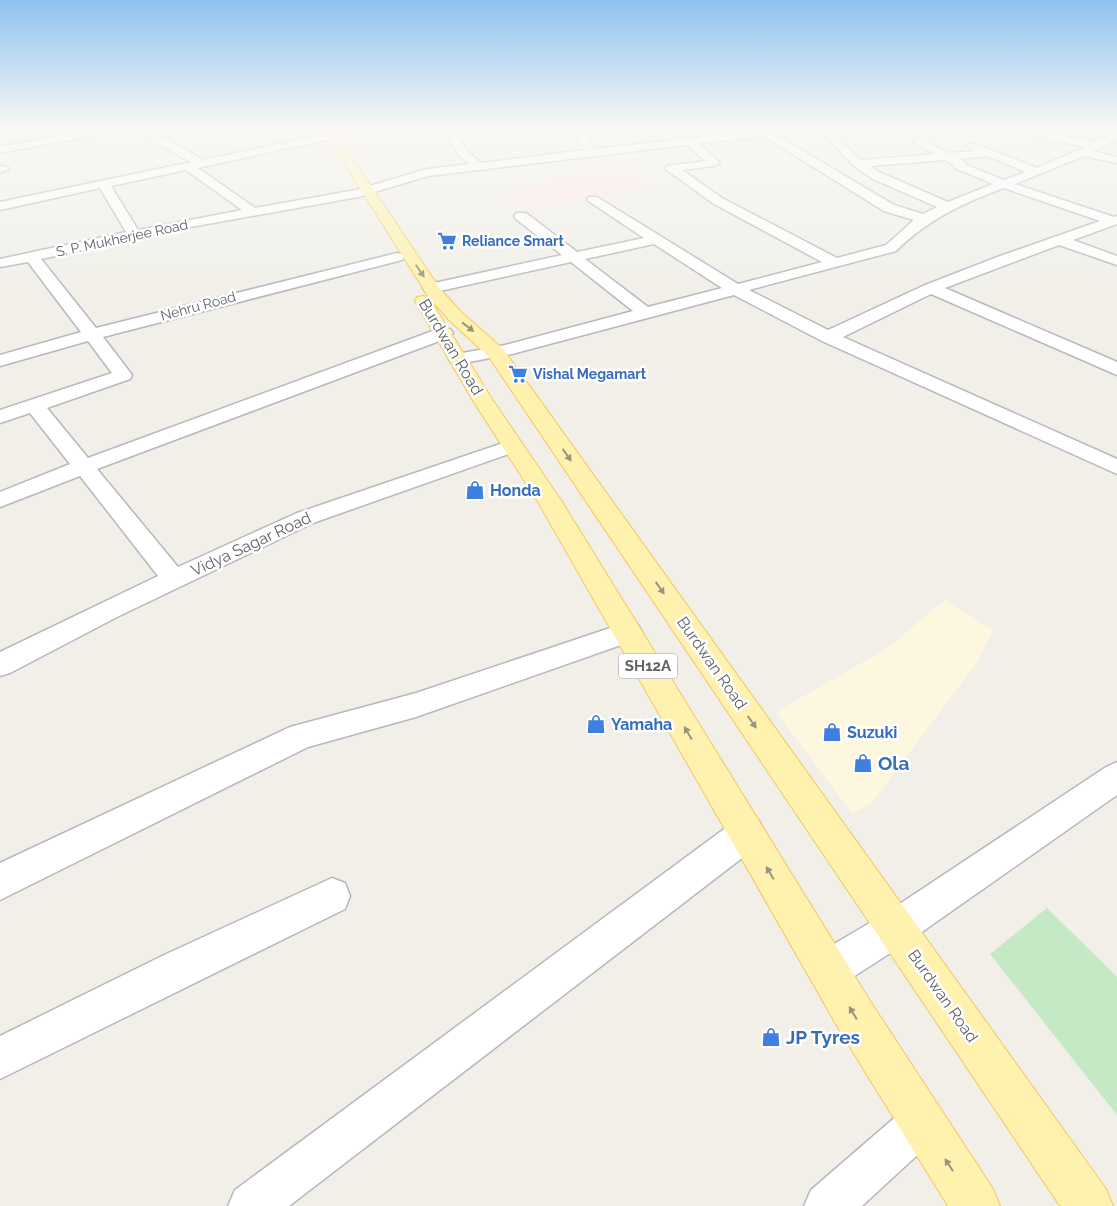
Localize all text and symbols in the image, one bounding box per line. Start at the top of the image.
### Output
street label: S. P. Mukherjee Road [55,216,189,260]
supermarket icon: Reliance Smart [436,230,458,252]
place label: Reliance Smart [462,233,565,249]
one-way arrow [415,265,425,278]
street label: Nehru Road [159,288,237,324]
street label: Burdwan Road [415,295,487,399]
one-way arrow [461,322,475,332]
supermarket icon: Vishal Megamart [507,363,529,385]
place label: Vishal Megamart [533,366,647,382]
one-way arrow [562,448,572,462]
shop icon: Honda [464,479,486,501]
place label: Honda [490,481,541,500]
street label: Vidya Sagar Road [188,508,314,580]
one-way arrow [655,581,665,595]
street label: Burdwan Road [673,613,751,713]
road number: SH12A [619,654,677,678]
shop icon: Yamaha [585,713,607,735]
place label: Yamaha [611,715,672,734]
one-way arrow [747,715,757,729]
shop icon: Suzuki [821,721,843,743]
place label: Suzuki [847,723,897,742]
one-way arrow [683,727,692,740]
shop icon: Ola [852,752,874,774]
place label: Ola [878,752,909,774]
one-way arrow [766,867,775,880]
street label: Burdwan Road [904,946,982,1046]
one-way arrow [849,1006,858,1019]
shop icon: JP Tyres [760,1026,782,1048]
place label: JP Tyres [786,1026,860,1048]
one-way arrow [945,1158,954,1172]

